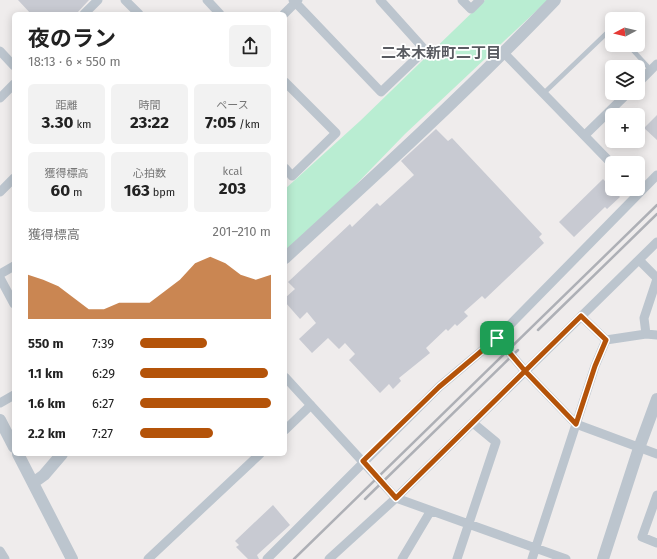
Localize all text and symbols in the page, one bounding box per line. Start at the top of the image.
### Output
north arrow [605,12,645,52]
map controls [605,12,645,196]
text: 夜のラン [28,25,116,52]
button: share [229,25,271,67]
district label: 二本木新町二丁目 [381,44,501,62]
text: 18:13 · 6 × 550 m [28,54,121,69]
button: layers [605,60,645,100]
text: 距離 [56,99,78,112]
text: 時間 [139,99,161,112]
text: ペース [216,99,249,112]
button: + [605,108,645,148]
text: 3.30 [42,112,74,133]
text: 23:22 [130,112,169,133]
text: 7:05 [205,112,236,133]
text: km [74,118,91,131]
text: /km [236,118,260,131]
button: − [605,156,645,196]
text: kcal [223,165,242,178]
text: 獲得標高 [45,167,89,180]
text: 心拍数 [133,167,166,180]
text: 203 [219,178,246,199]
text: 60 [51,180,70,201]
text: 163 [124,180,150,201]
text: m [70,186,82,199]
text: bpm [150,186,175,199]
text: 201–210 m [212,224,271,239]
text: 獲得標高 [28,227,80,242]
pin [480,321,514,355]
icon: arrive [486,327,508,349]
text: 550 m [28,336,64,351]
text: 7:39 [92,336,114,351]
text: 1.1 km [28,366,63,381]
text: 6:29 [92,366,115,381]
text: 1.6 km [28,396,66,411]
text: 6:27 [92,396,114,411]
text: 2.2 km [28,426,66,441]
text: 7:27 [92,426,113,441]

